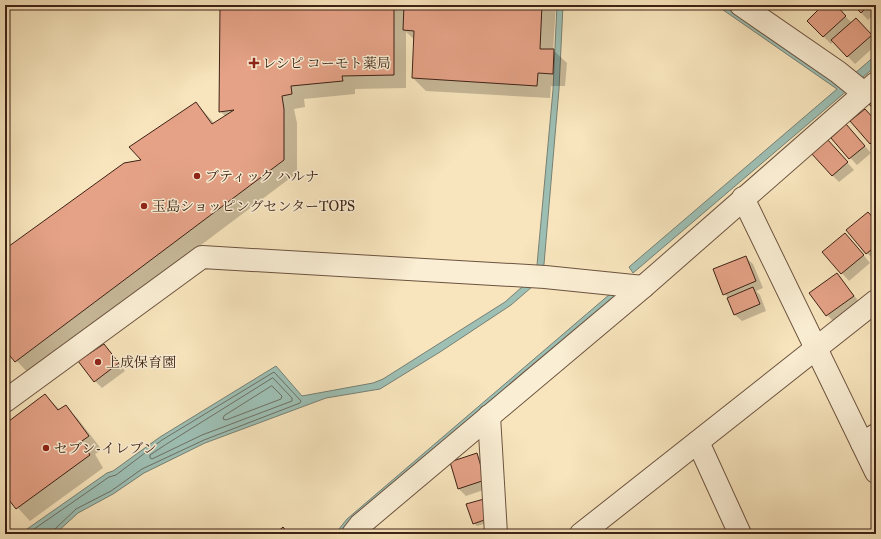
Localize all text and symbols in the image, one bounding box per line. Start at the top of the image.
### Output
place label: レシピ コーモト薬局 [262,55,391,72]
marker: レシピ コーモト薬局 [249,58,259,68]
place label: ブティック ハルナ [205,168,319,185]
marker: ブティック ハルナ [192,171,202,181]
place label: 玉島ショッピングセンターTOPS [152,198,355,215]
marker: 玉島ショッピングセンターTOPS [139,201,149,211]
place label: 上成保育園 [106,354,176,371]
marker: 上成保育園 [93,357,103,367]
place label: セブン-イレブン [54,440,157,457]
marker: セブン-イレブン [41,443,51,453]

